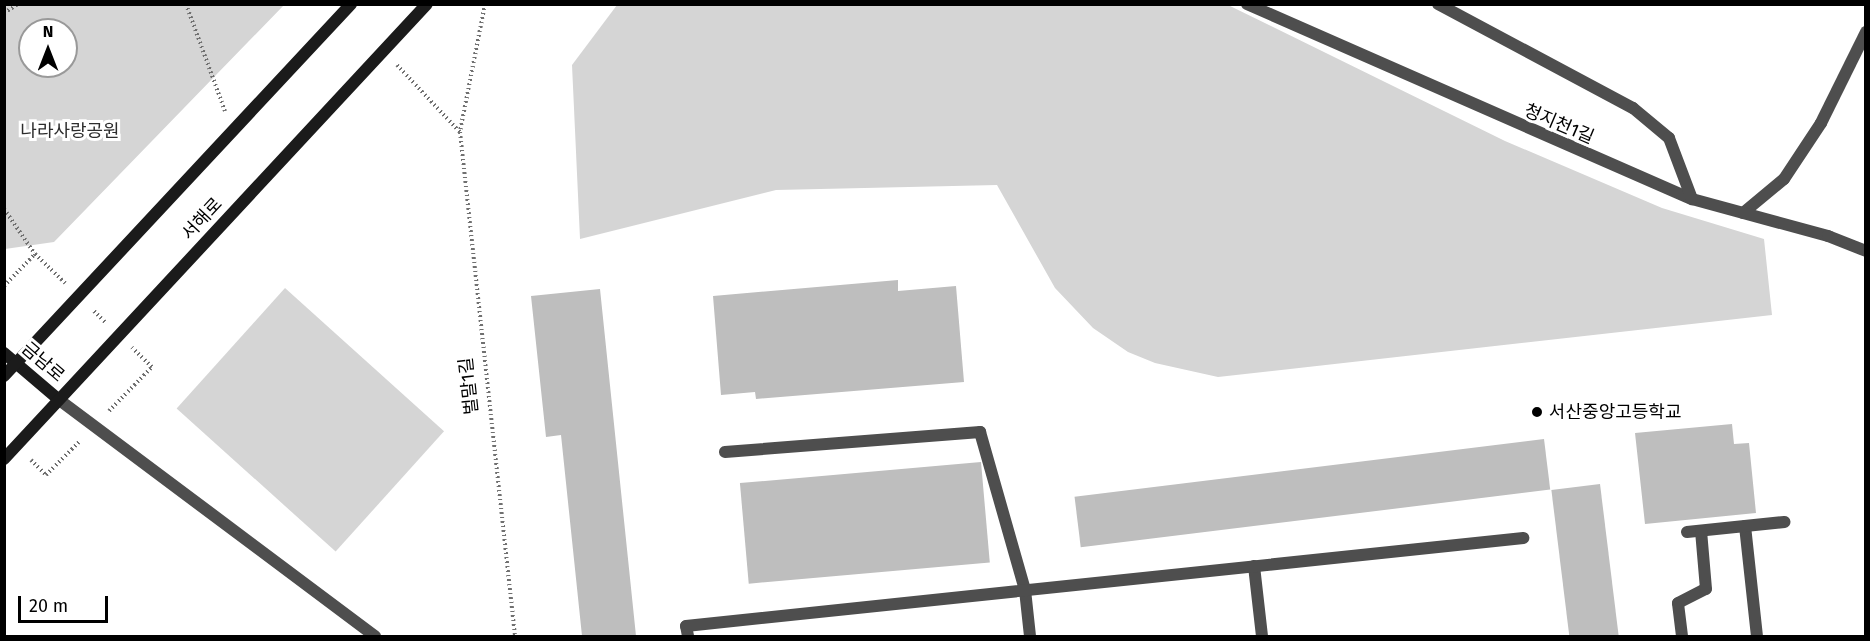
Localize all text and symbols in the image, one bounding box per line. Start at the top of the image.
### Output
north arrow [18,18,78,78]
text: N [43,22,53,41]
street label: 청지천1길 [1521,100,1597,148]
park label: 나라사랑공원 [20,120,120,142]
street label: 서해로 [177,193,227,245]
street label: 금남로 [17,338,69,386]
street label: 벌말1길 [455,356,483,416]
place label: 서산중앙고등학교 [1549,401,1681,423]
marker: 서산중앙고등학교 [1530,405,1544,419]
scale bar [21,584,111,622]
text: 20 m [29,595,68,617]

